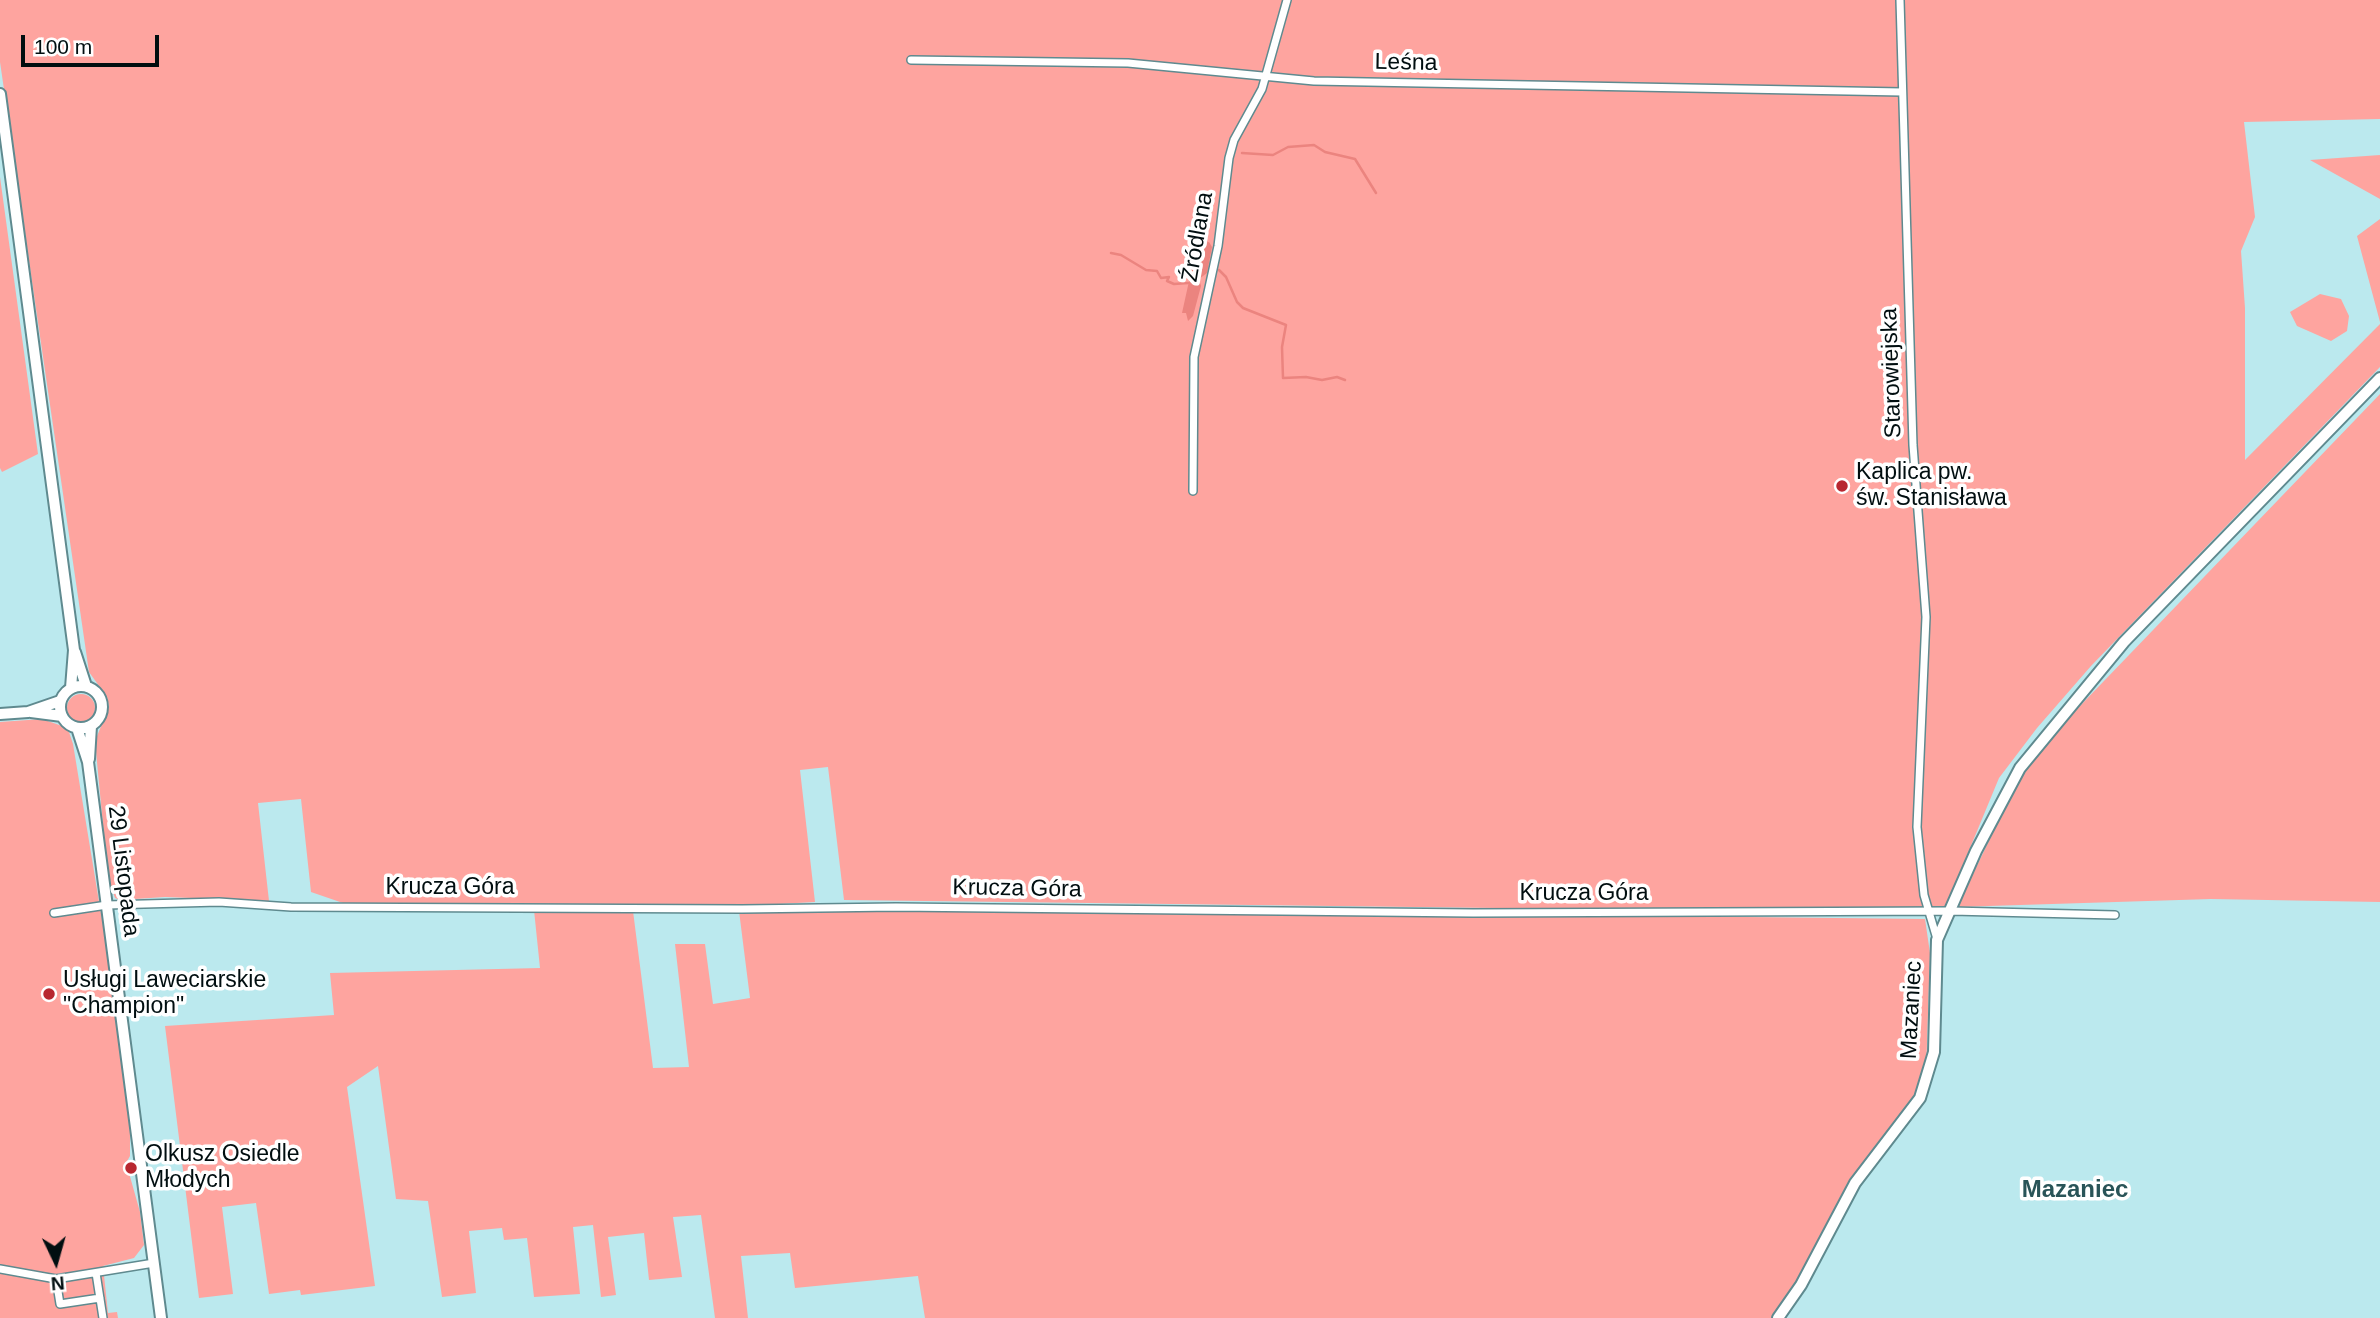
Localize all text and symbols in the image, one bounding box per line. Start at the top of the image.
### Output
scale bar [24,21,163,65]
text: 100 m [34,35,92,58]
street label: Leśna [1374,49,1438,77]
street label: Źródlana [1177,190,1219,284]
street label: Starowiejska [1876,307,1908,439]
place label: Kaplica pw. św. Stanisława [1856,459,2007,513]
marker: Kaplica pw. św. Stanisława [1834,478,1850,494]
street label: 29 Listopada [101,804,145,938]
street label: Krucza Góra [385,874,515,902]
street label: Krucza Góra [952,874,1082,904]
street label: Krucza Góra [1519,880,1649,908]
street label: Mazaniec [1896,960,1928,1060]
place label: Usługi Laweciarskie "Champion" [63,967,266,1021]
marker: Usługi Laweciarskie "Champion" [41,986,57,1002]
place label: Olkusz Osiedle Młodych [145,1141,300,1195]
marker: Olkusz Osiedle Młodych [123,1160,139,1176]
district label: Mazaniec [2022,1176,2128,1204]
north arrow [21,1227,91,1297]
text: N [50,1272,66,1294]

